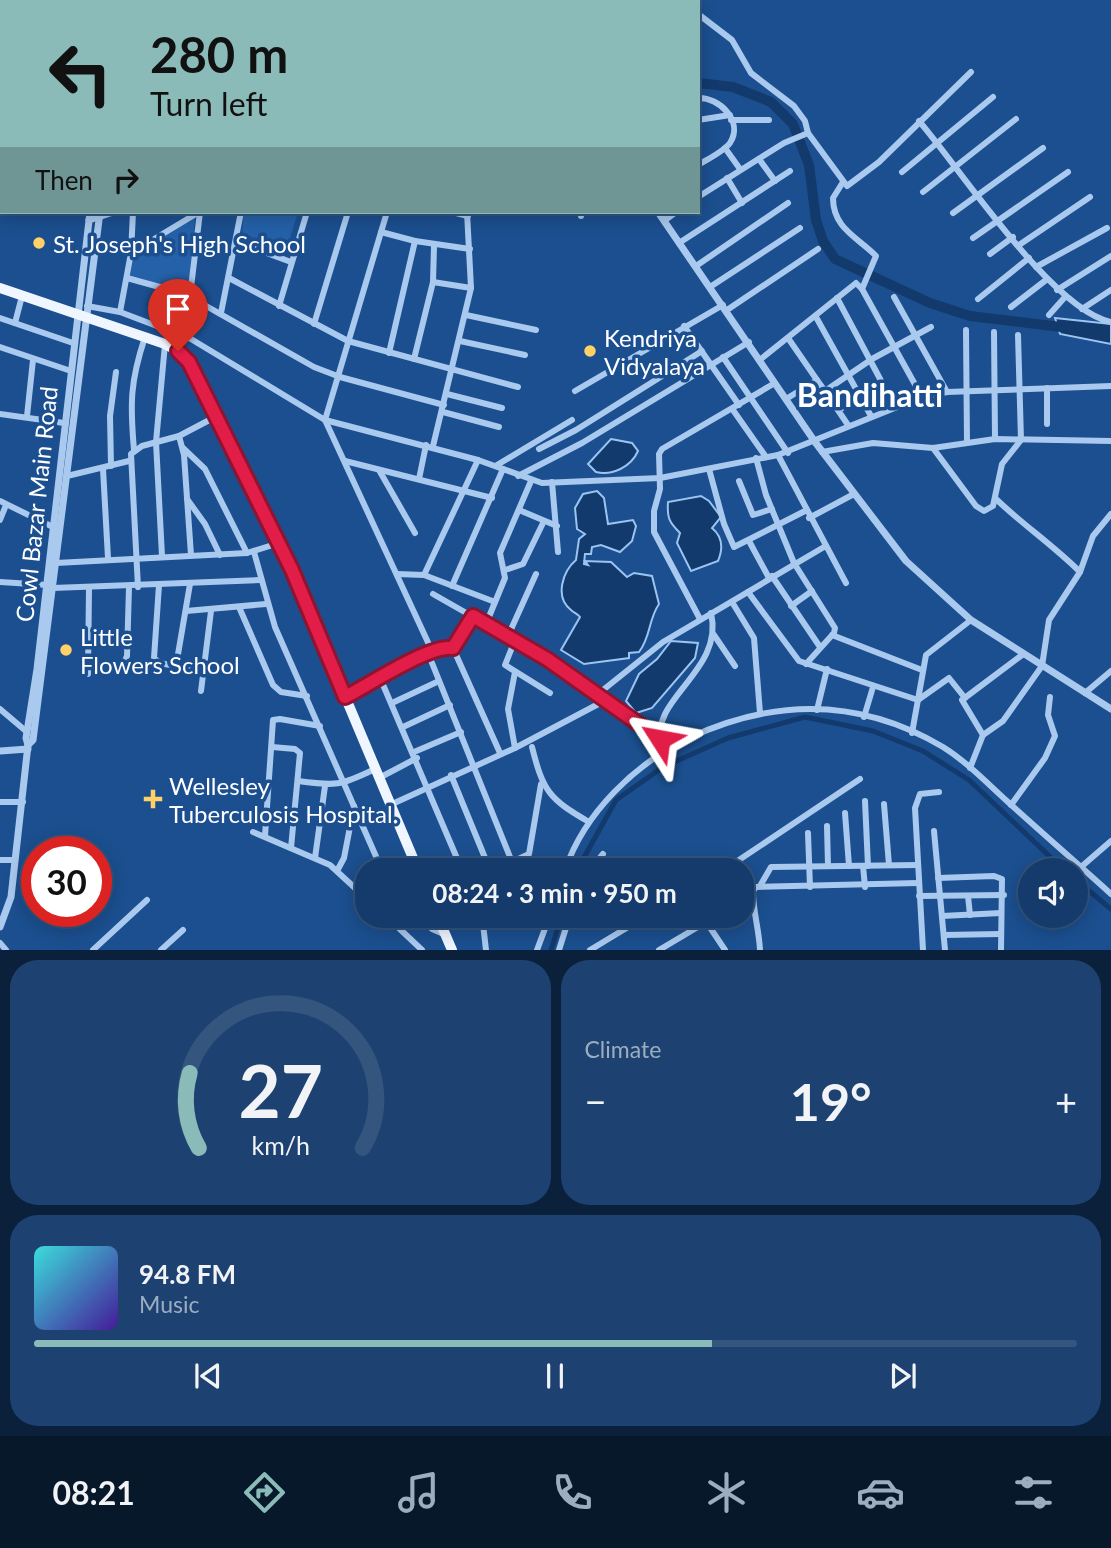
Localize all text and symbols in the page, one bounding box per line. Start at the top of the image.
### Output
text: 280 m [150,25,288,83]
icon: left [35,28,126,119]
text: Turn left [150,84,267,123]
icon: right [107,161,145,199]
text: Then [35,164,93,196]
place label: St. Joseph's High School [53,229,306,258]
marker: St. Joseph's High School [31,235,47,251]
pin [148,279,208,351]
icon: arrive [159,290,197,328]
place label: Kendriya Vidyalaya [604,323,705,380]
marker: Kendriya Vidyalaya [582,343,598,359]
district label: Bandihatti [797,375,943,414]
street label: Cowl Bazar Main Road [9,385,63,623]
place label: Little Flowers School [80,622,240,679]
marker: Little Flowers School [58,642,74,658]
position arrow [623,702,697,776]
place label: Wellesley Tuberculosis Hospital. [169,771,398,828]
marker: Wellesley Tuberculosis Hospital. [143,789,163,809]
speed limit sign: 30 [21,836,112,927]
map controls [1018,858,1088,928]
button: sound [1018,858,1088,928]
text: 08:24 · 3 min · 950 m [432,877,677,909]
text: Climate [585,1035,661,1063]
text: 27 [238,1047,322,1135]
text: 19° [790,1070,872,1132]
text: − [585,1078,607,1124]
text: + [1055,1078,1077,1124]
text: km/h [251,1130,310,1160]
text: 94.8 FM [139,1258,236,1290]
text: Music [139,1290,199,1318]
icon: previous [189,1357,227,1395]
icon: pause [536,1357,574,1395]
icon: next [884,1357,922,1395]
icon: directions [240,1468,289,1517]
icon: music [394,1468,443,1517]
icon: phone [548,1468,597,1517]
icon: climate [702,1468,751,1517]
icon: car [856,1468,905,1517]
icon: filters [1009,1468,1058,1517]
text: 08:21 [52,1473,135,1512]

